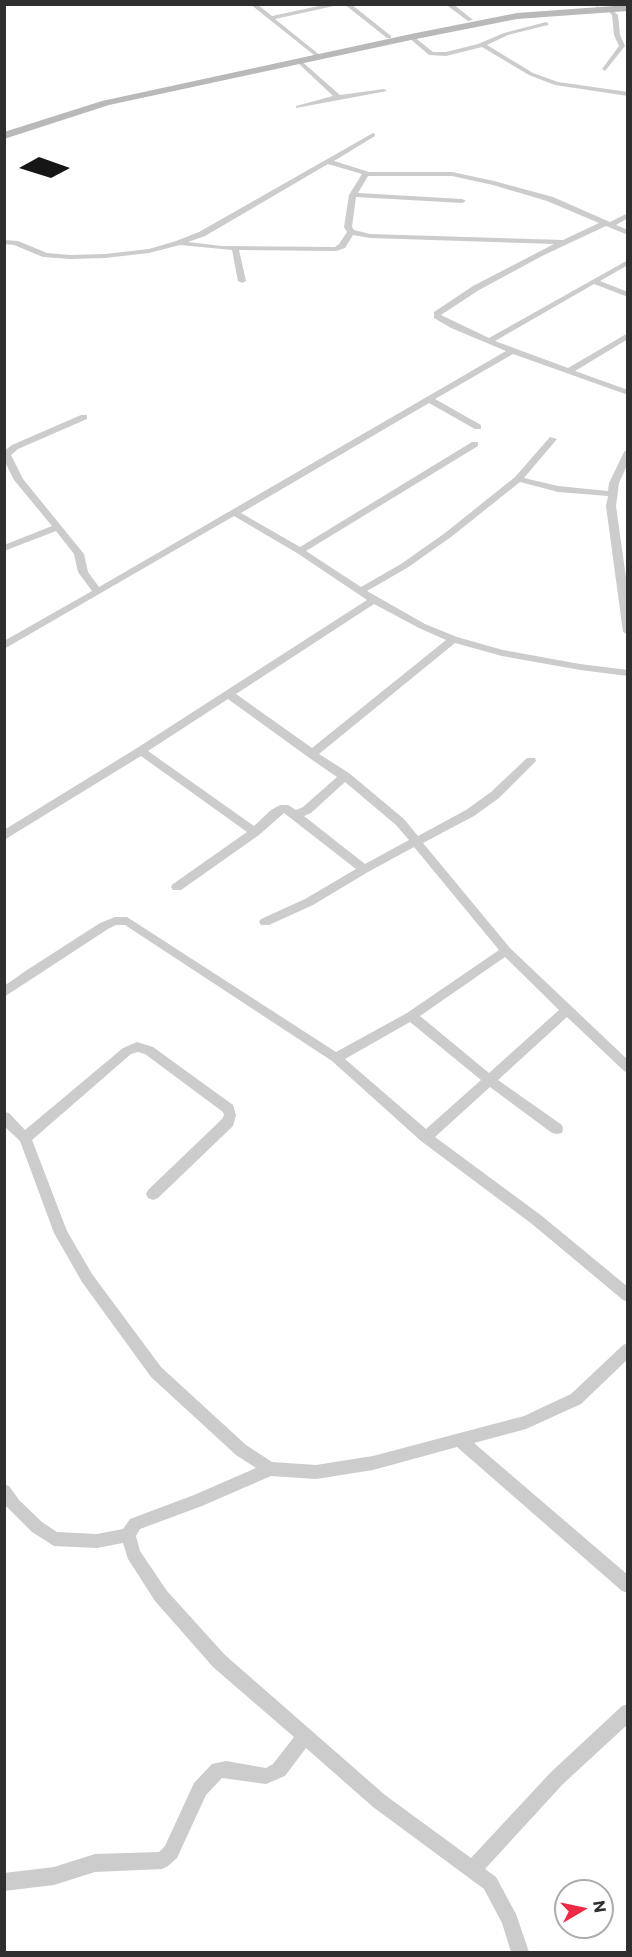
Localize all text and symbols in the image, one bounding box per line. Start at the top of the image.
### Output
north arrow [554,1879,614,1939]
text: N [590,1899,611,1914]

